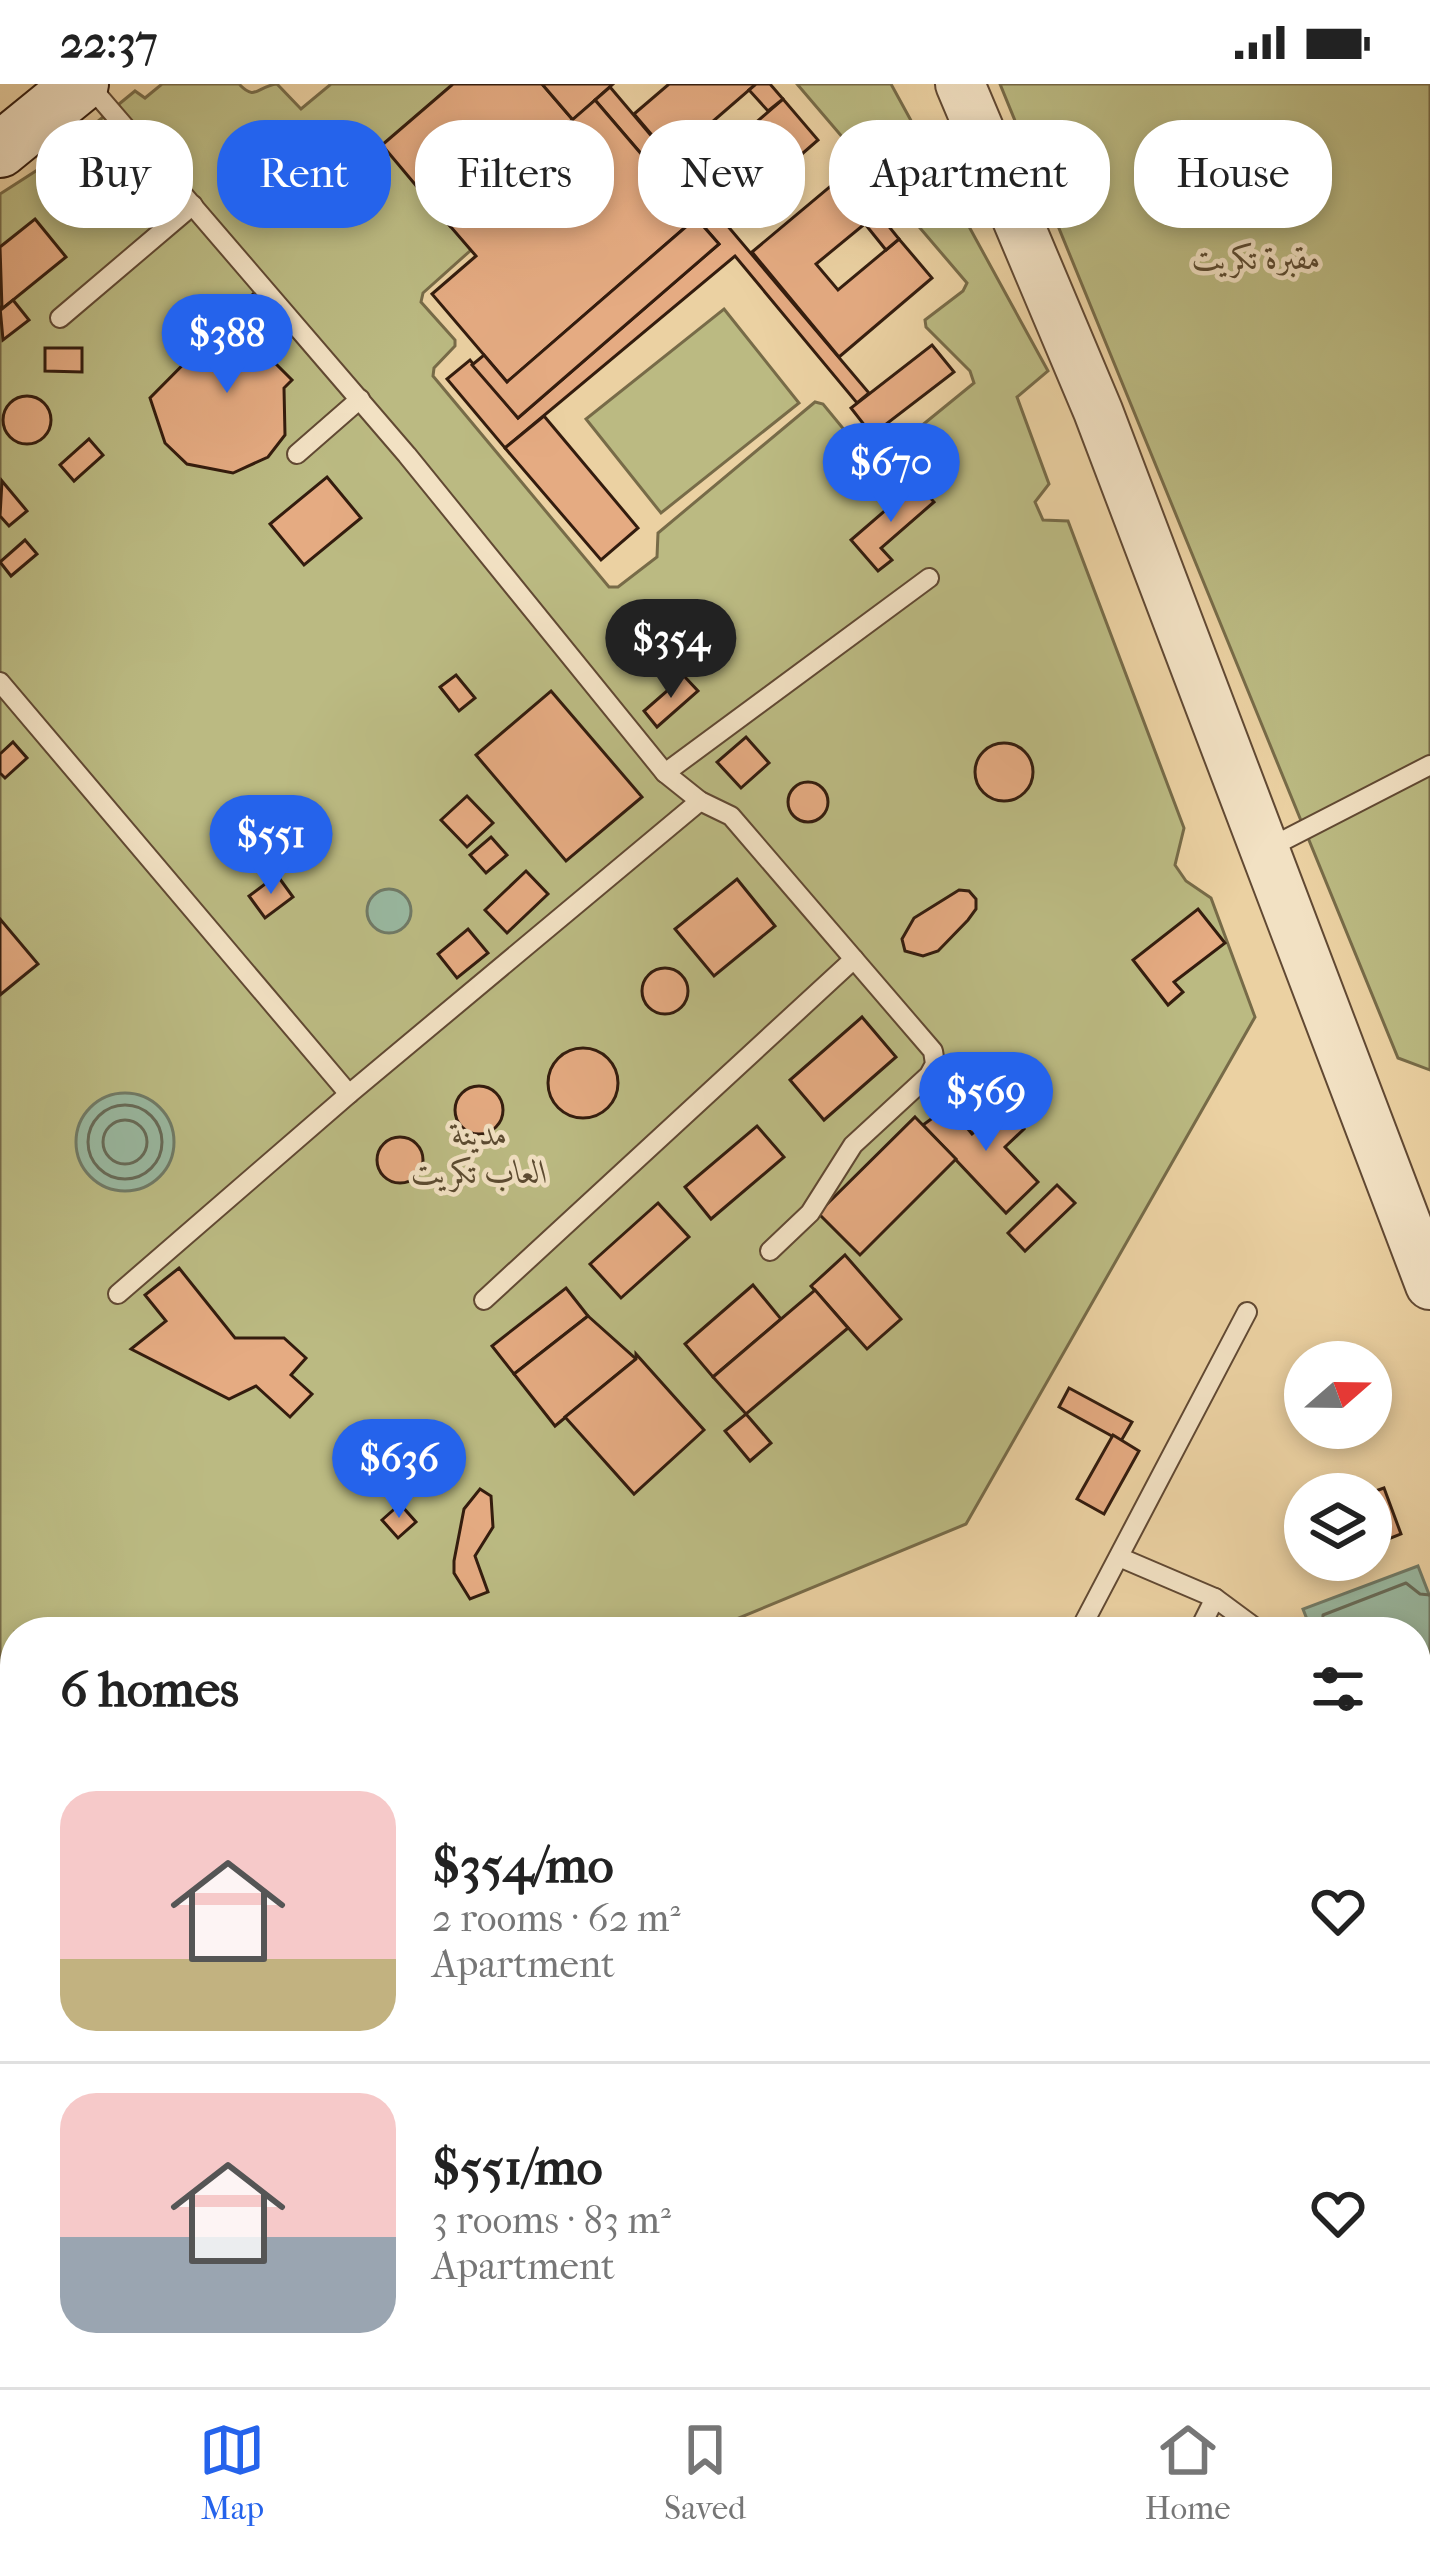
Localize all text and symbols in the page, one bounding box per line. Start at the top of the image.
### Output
text: 22:37 [60,16,157,69]
chip: Buy [36,120,193,228]
chip: Rent [217,120,391,228]
chip: Filters [415,120,614,228]
chip: New [638,120,805,228]
chip: Apartment [829,120,1110,228]
chip: House [1134,120,1332,228]
park label: مقبرة تكريت [1193,239,1321,279]
pin: $388 [156,294,298,396]
text: $388 [189,310,265,356]
pin: $670 [820,423,962,525]
text: $670 [850,439,932,485]
pin: $354 [600,599,742,701]
text: $354 [632,615,710,661]
pin: $551 [200,795,342,897]
text: $551 [237,811,305,857]
pin: $569 [915,1052,1057,1154]
text: $569 [946,1068,1026,1114]
park label: مدينة العاب تكريت [412,1115,548,1193]
north arrow [1284,1341,1392,1449]
map controls [1284,1341,1392,1581]
pin: $636 [328,1419,470,1521]
text: $636 [359,1435,439,1481]
button: layers [1284,1473,1392,1581]
icon: filters [1305,1656,1371,1722]
text: 6 homes [60,1659,239,1719]
text: $354/mo [432,1835,614,1895]
icon: home [156,1839,300,1983]
icon: heart [1305,1878,1371,1944]
text: 2 rooms · 62 m² [432,1895,681,1941]
text: Apartment [432,1941,615,1987]
text: $551/mo [432,2137,603,2197]
icon: home [156,2141,300,2285]
icon: heart [1305,2180,1371,2246]
text: 3 rooms · 83 m² [432,2197,671,2243]
text: Apartment [432,2243,615,2289]
tab: Map [199,2417,265,2528]
tab: Saved [664,2417,746,2528]
tab: Home [1145,2417,1231,2528]

